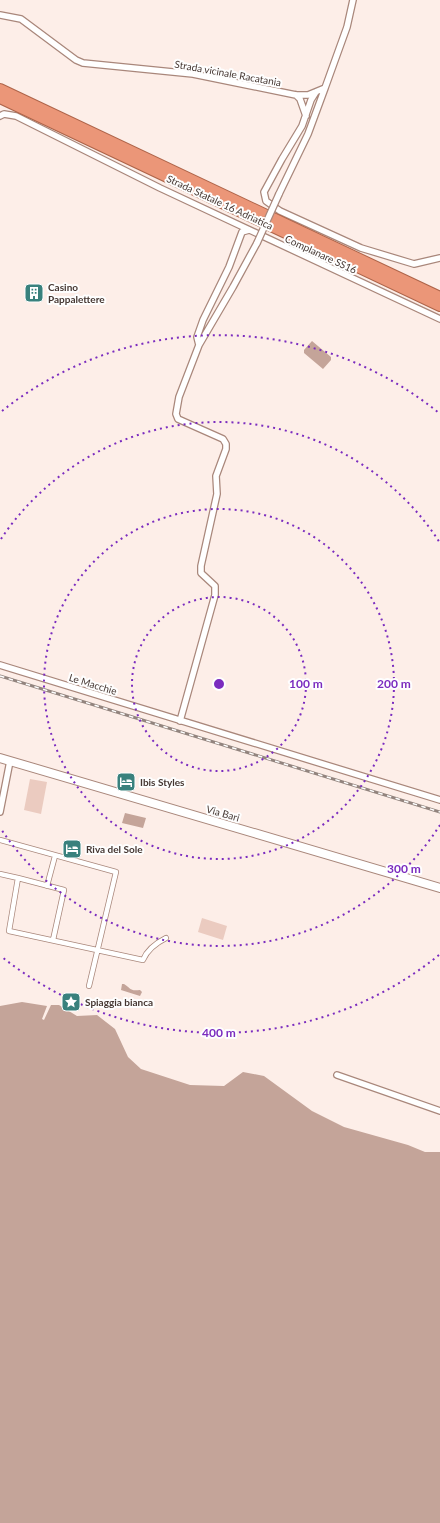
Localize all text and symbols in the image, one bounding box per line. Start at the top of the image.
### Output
street label: Strada vicinale Racatania [174,58,282,88]
street label: Strada Statale 16 Adriatica [165,172,275,232]
street label: Complanare SS16 [283,232,359,276]
place label: Casino Pappalettere [48,281,105,305]
building icon: Casino Pappalettere [23,282,45,304]
street label: Le Macchie [68,671,118,697]
text: 100 m [289,676,323,691]
text: 200 m [377,676,411,691]
centre of rings [212,677,226,691]
hotel icon: Ibis Styles [115,771,137,793]
place label: Ibis Styles [140,776,185,788]
street label: Via Bari [205,803,241,823]
hotel icon: Riva del Sole [61,838,83,860]
place label: Riva del Sole [86,843,143,855]
text: 300 m [387,861,421,876]
place icon: Spiaggia bianca [60,991,82,1013]
place label: Spiaggia bianca [85,996,153,1008]
text: 400 m [202,1025,236,1040]

